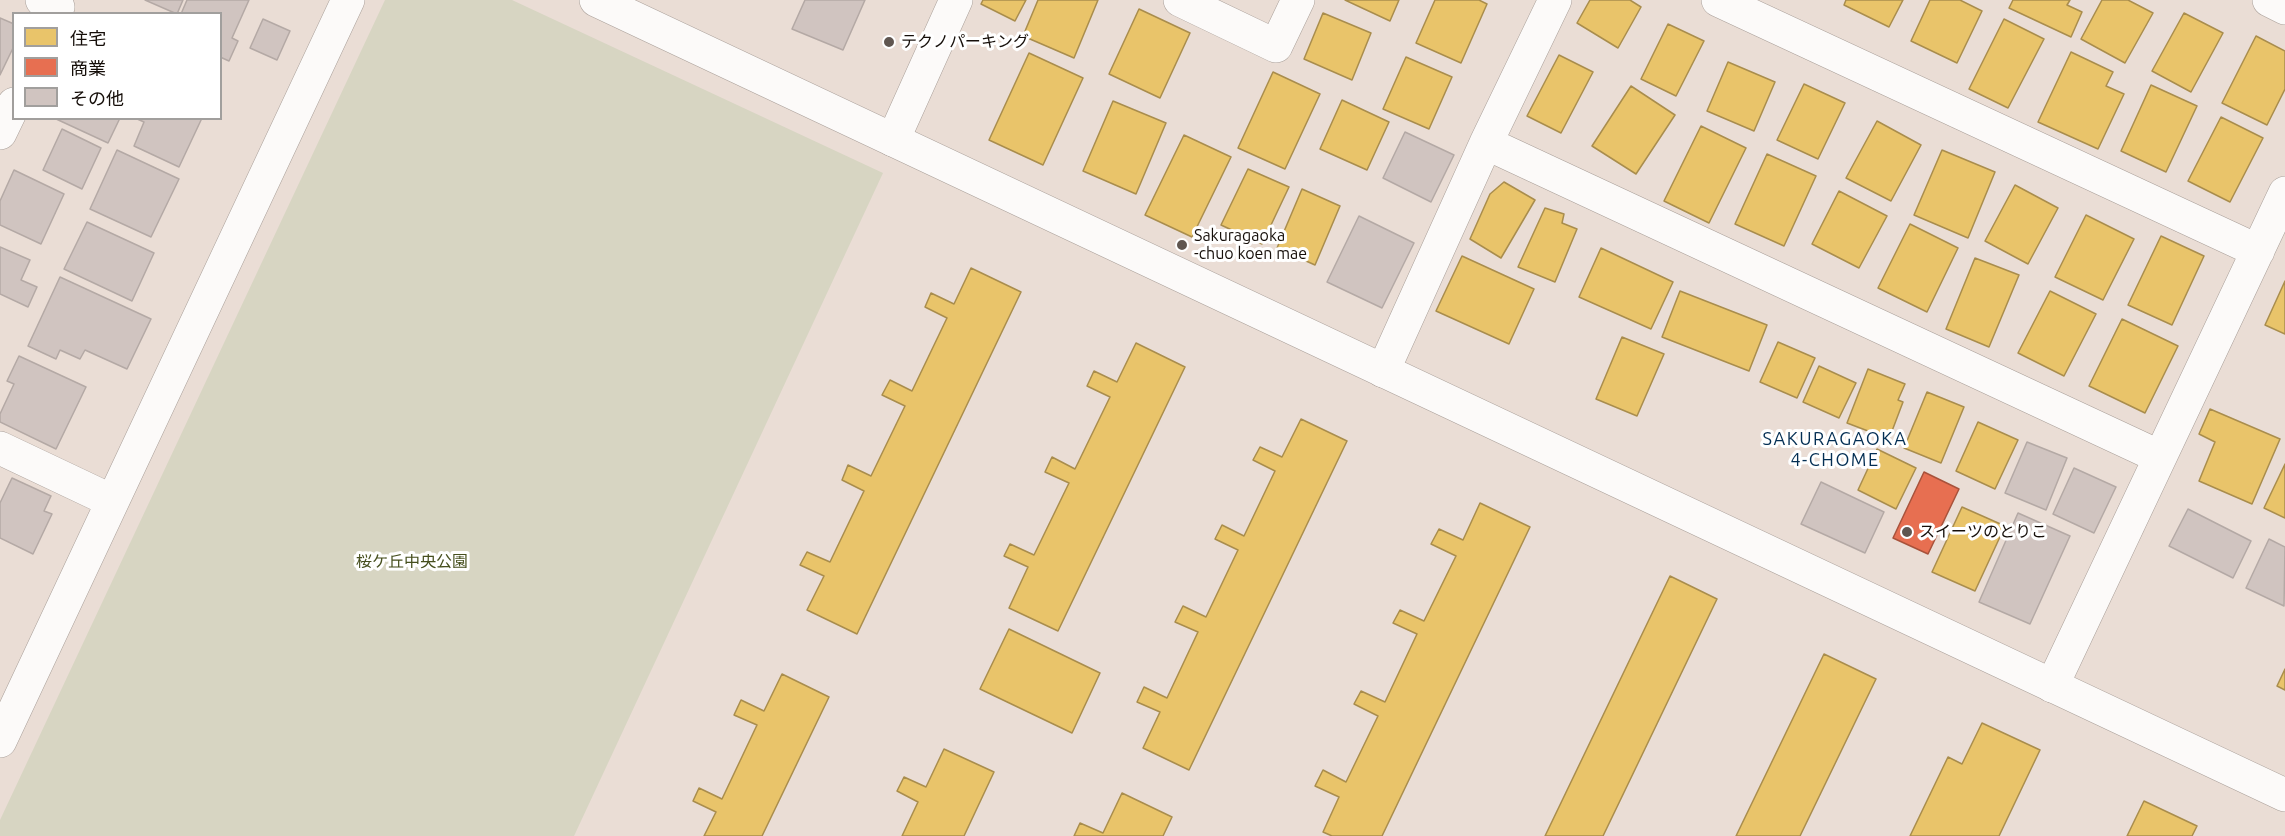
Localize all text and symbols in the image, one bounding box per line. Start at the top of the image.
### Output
legend [12,12,222,120]
text: 住宅 [70,28,106,48]
place label: テクノパーキング [901,32,1029,52]
marker: テクノパーキング [882,35,896,49]
text: 商業 [70,58,106,78]
text: その他 [70,88,124,108]
place label: Sakuragaoka -chuo koen mae [1194,226,1307,264]
marker: Sakuragaoka -chuo koen mae [1175,238,1189,252]
district label: SAKURAGAOKA 4-CHOME [1763,428,1907,470]
place label: スイーツのとりこ [1919,522,2047,542]
marker: スイーツのとりこ [1900,525,1914,539]
park label: 桜ケ丘中央公園 [356,552,468,572]

